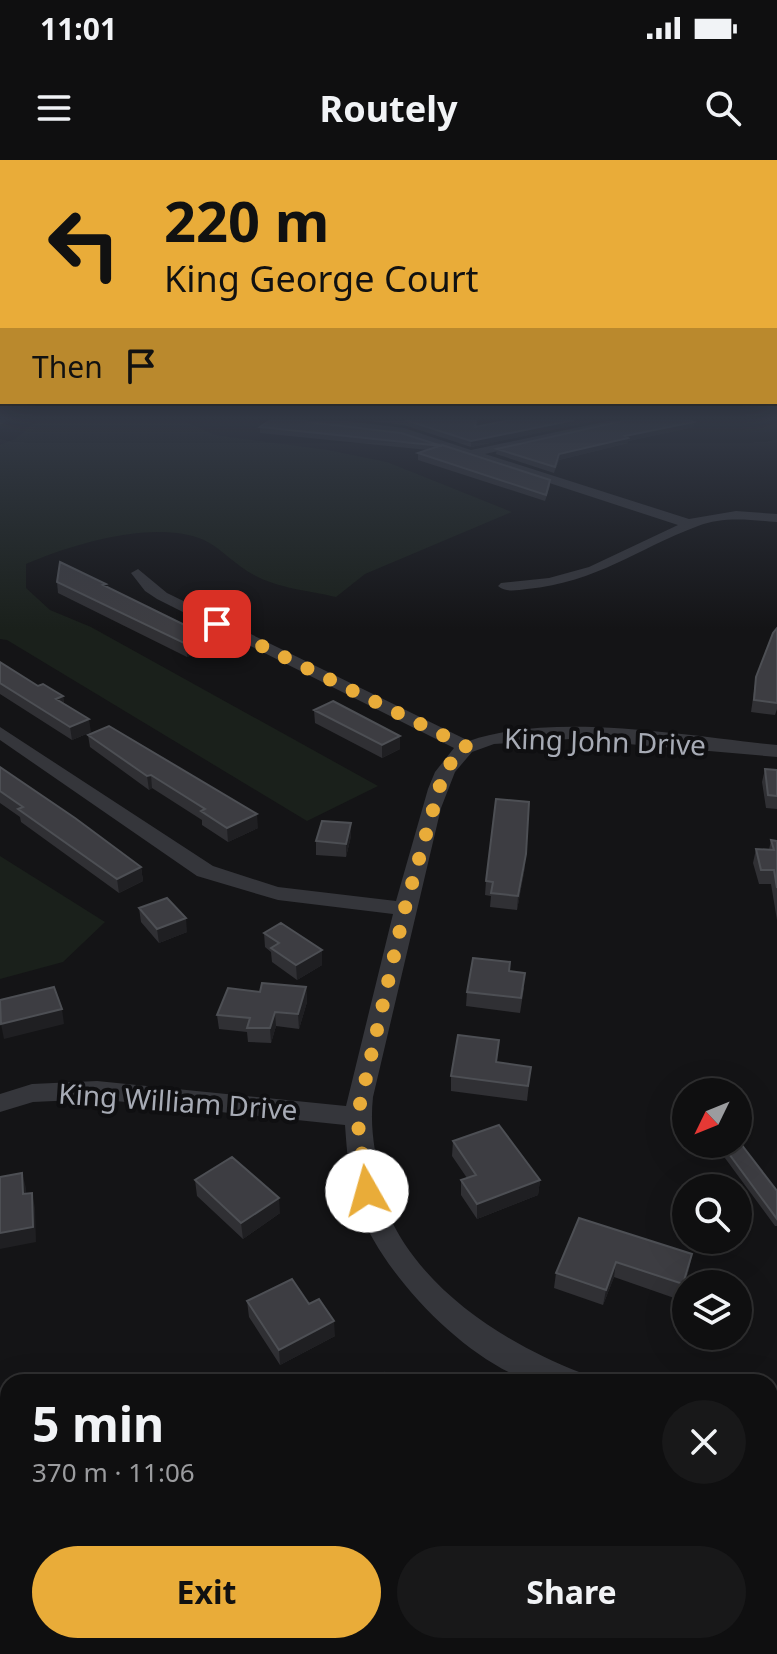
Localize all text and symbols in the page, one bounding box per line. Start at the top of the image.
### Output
text: 11:01 [40,8,117,49]
text: Routely [320,84,457,133]
icon: menu [32,86,76,130]
icon: search [701,86,745,130]
text: 220 m [164,182,329,258]
icon: left [32,192,136,296]
text: King George Court [164,254,479,303]
icon: arrive [119,344,163,388]
text: Then [32,346,103,387]
pin [183,590,251,658]
icon: arrive [195,602,239,646]
street label: King John Drive [503,718,707,764]
street label: King William Drive [57,1074,299,1128]
north arrow [672,1078,752,1158]
map controls [672,1078,752,1350]
position arrow [325,1149,409,1233]
button: search [672,1174,752,1254]
button: layers [672,1270,752,1350]
text: 5 min [32,1391,164,1456]
button: close [662,1400,746,1484]
text: 370 m · 11:06 [32,1454,195,1490]
button: Exit [32,1546,381,1638]
button: Share [397,1546,746,1638]

